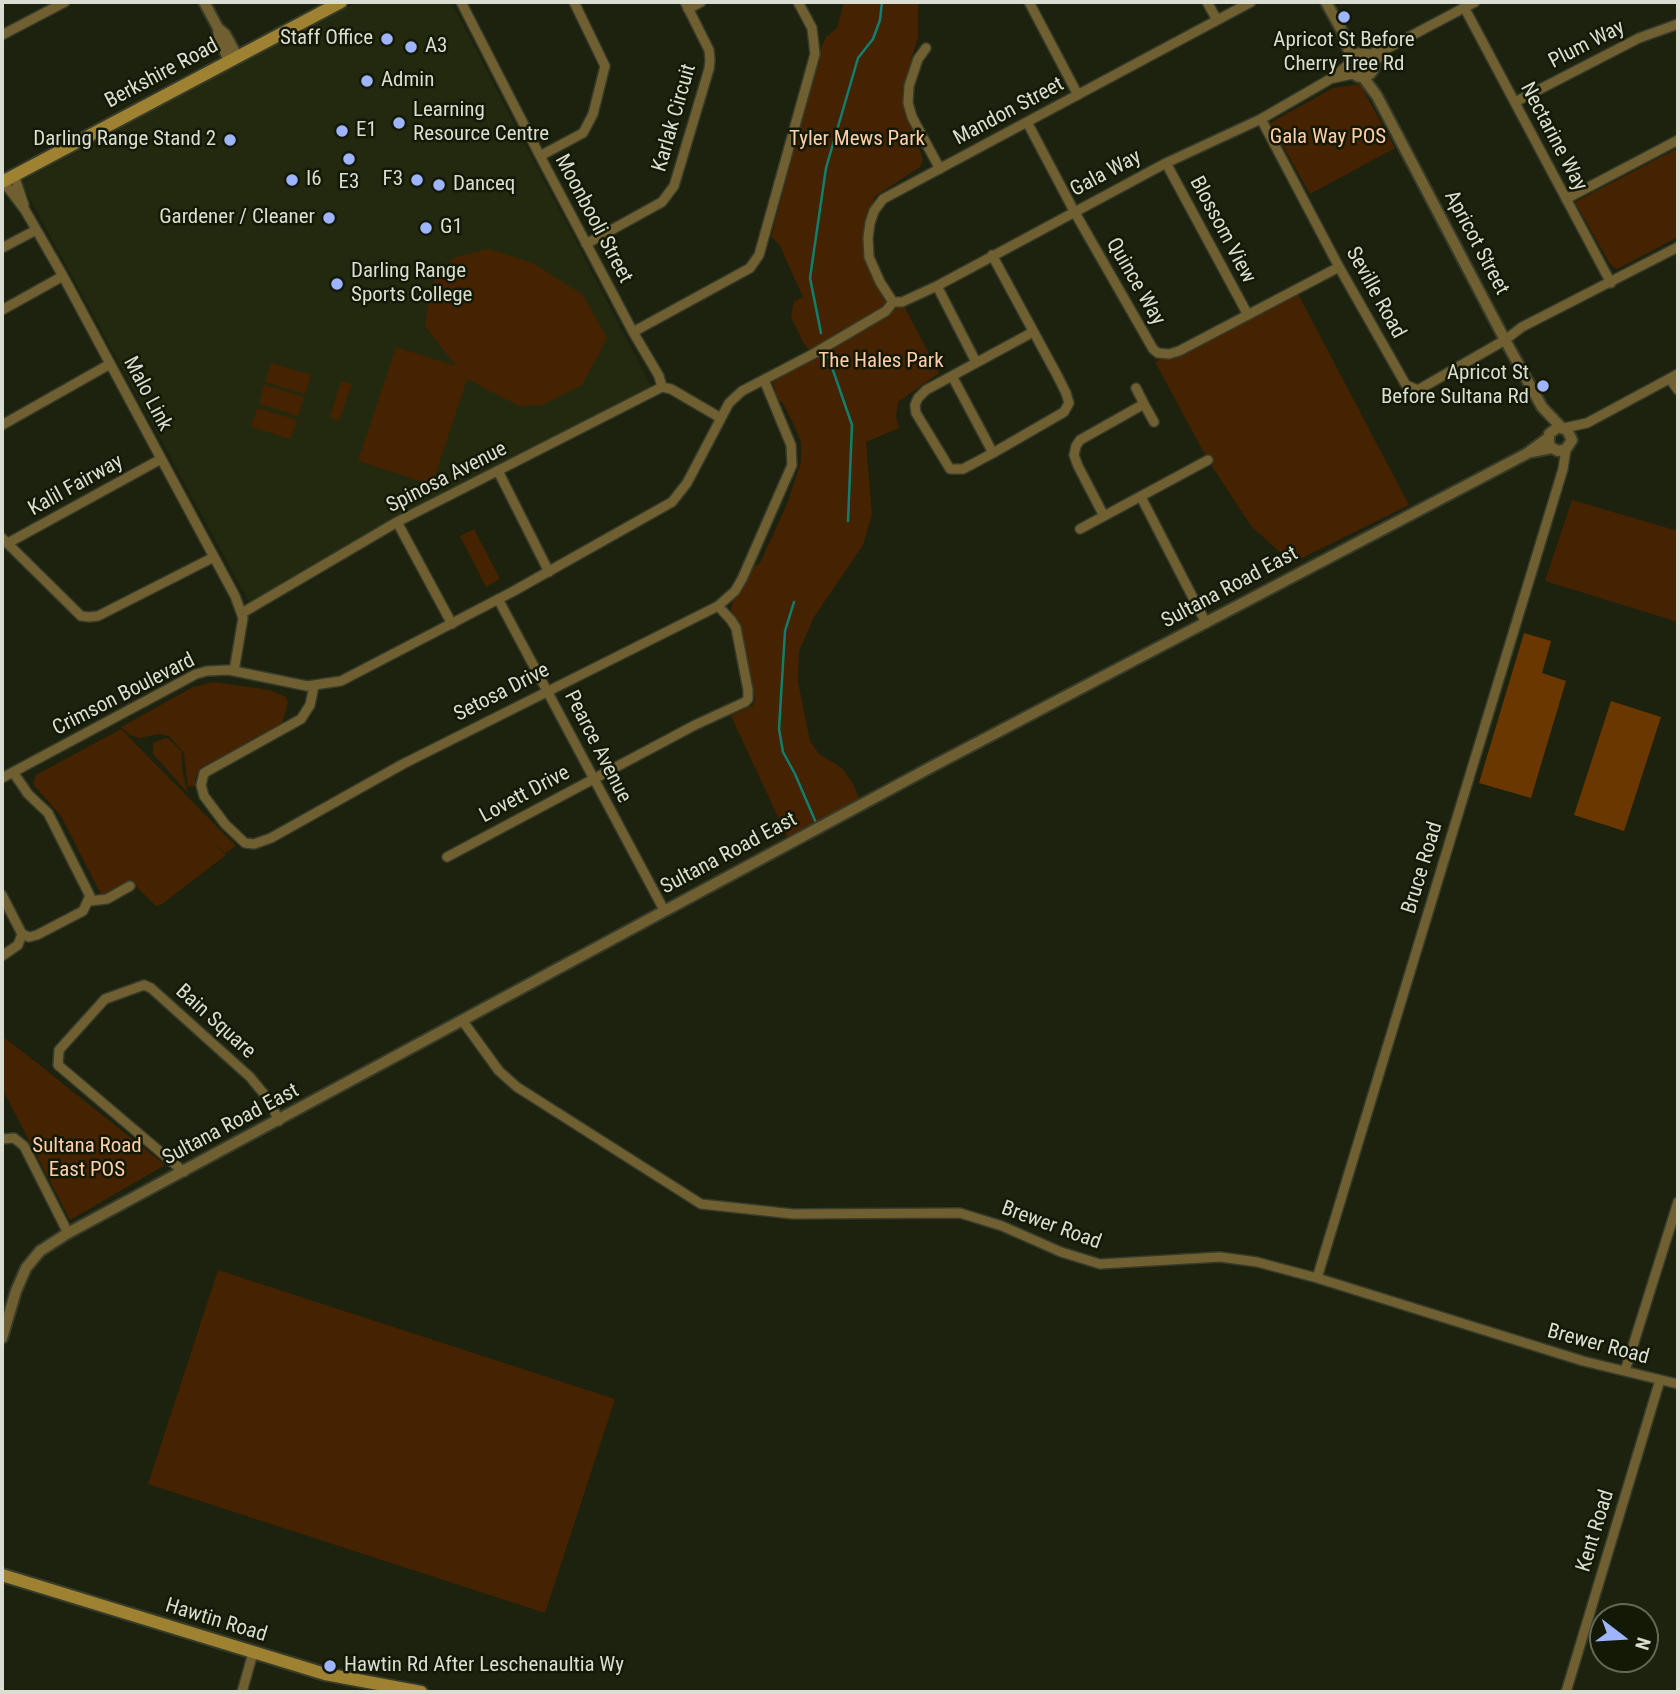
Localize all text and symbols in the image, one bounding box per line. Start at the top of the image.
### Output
marker: Apricot St Before Cherry Tree Rd [1336,9,1352,25]
street label: Plum Way [1545,15,1629,75]
place label: Staff Office [280,26,373,52]
place label: Apricot St Before Cherry Tree Rd [1273,28,1415,78]
marker: Staff Office [379,31,395,47]
street label: Berkshire Road [101,34,223,114]
place label: A3 [425,34,447,60]
marker: A3 [403,39,419,55]
street label: Karlak Circuit [648,61,702,175]
place label: Admin [381,68,434,94]
street label: Mandon Street [950,72,1068,152]
marker: Admin [359,73,375,89]
street label: Nectarine Way [1514,78,1592,196]
place label: Learning Resource Centre [413,98,549,148]
marker: Learning Resource Centre [391,115,407,131]
place label: E1 [356,118,377,144]
marker: E1 [334,123,350,139]
park label: Gala Way POS [1270,125,1386,151]
place label: Darling Range Stand 2 [33,127,216,153]
park label: Tyler Mews Park [789,127,925,153]
marker: Darling Range Stand 2 [222,132,238,148]
street label: Gala Way [1066,145,1146,203]
street label: Moonbooli Street [548,150,638,288]
marker: E3 [341,151,357,167]
place label: I6 [306,167,322,193]
place label: F3 [383,167,403,193]
place label: E3 [339,170,359,196]
marker: I6 [284,172,300,188]
marker: F3 [409,172,425,188]
place label: Danceq [453,172,515,198]
street label: Blossom View [1183,172,1261,288]
marker: Danceq [431,177,447,193]
street label: Apricot Street [1438,187,1514,299]
place label: Gardener / Cleaner [159,205,315,231]
marker: Gardener / Cleaner [321,210,337,226]
place label: G1 [440,215,463,241]
marker: G1 [418,220,434,236]
street label: Quince Way [1100,234,1170,330]
street label: Seville Road [1340,243,1410,343]
place label: Darling Range Sports College [351,259,472,309]
marker: Darling Range Sports College [329,276,345,292]
park label: The Hales Park [818,349,944,375]
street label: Malo Link [117,353,177,435]
place label: Apricot St Before Sultana Rd [1381,361,1529,411]
marker: Apricot St Before Sultana Rd [1535,378,1551,394]
street label: Spinosa Avenue [383,437,511,519]
street label: Kalil Fairway [24,450,128,522]
street label: Sultana Road East [1158,542,1302,634]
street label: Crimson Boulevard [49,648,199,742]
street label: Setosa Drive [450,658,554,728]
street label: Pearce Avenue [558,687,636,807]
street label: Lovett Drive [476,761,574,829]
street label: Sultana Road East [657,808,801,900]
street label: Bruce Road [1397,819,1449,917]
street label: Bain Square [170,980,260,1064]
street label: Sultana Road East [159,1079,303,1171]
park label: Sultana Road East POS [32,1134,142,1184]
street label: Brewer Road [998,1196,1104,1256]
street label: Brewer Road [1544,1319,1652,1371]
street label: Kent Road [1572,1487,1620,1575]
street label: Hawtin Road [162,1594,270,1648]
north arrow [1589,1603,1659,1673]
text: N [1630,1635,1655,1653]
place label: Hawtin Rd After Leschenaultia Wy [344,1653,624,1679]
marker: Hawtin Rd After Leschenaultia Wy [322,1658,338,1674]

